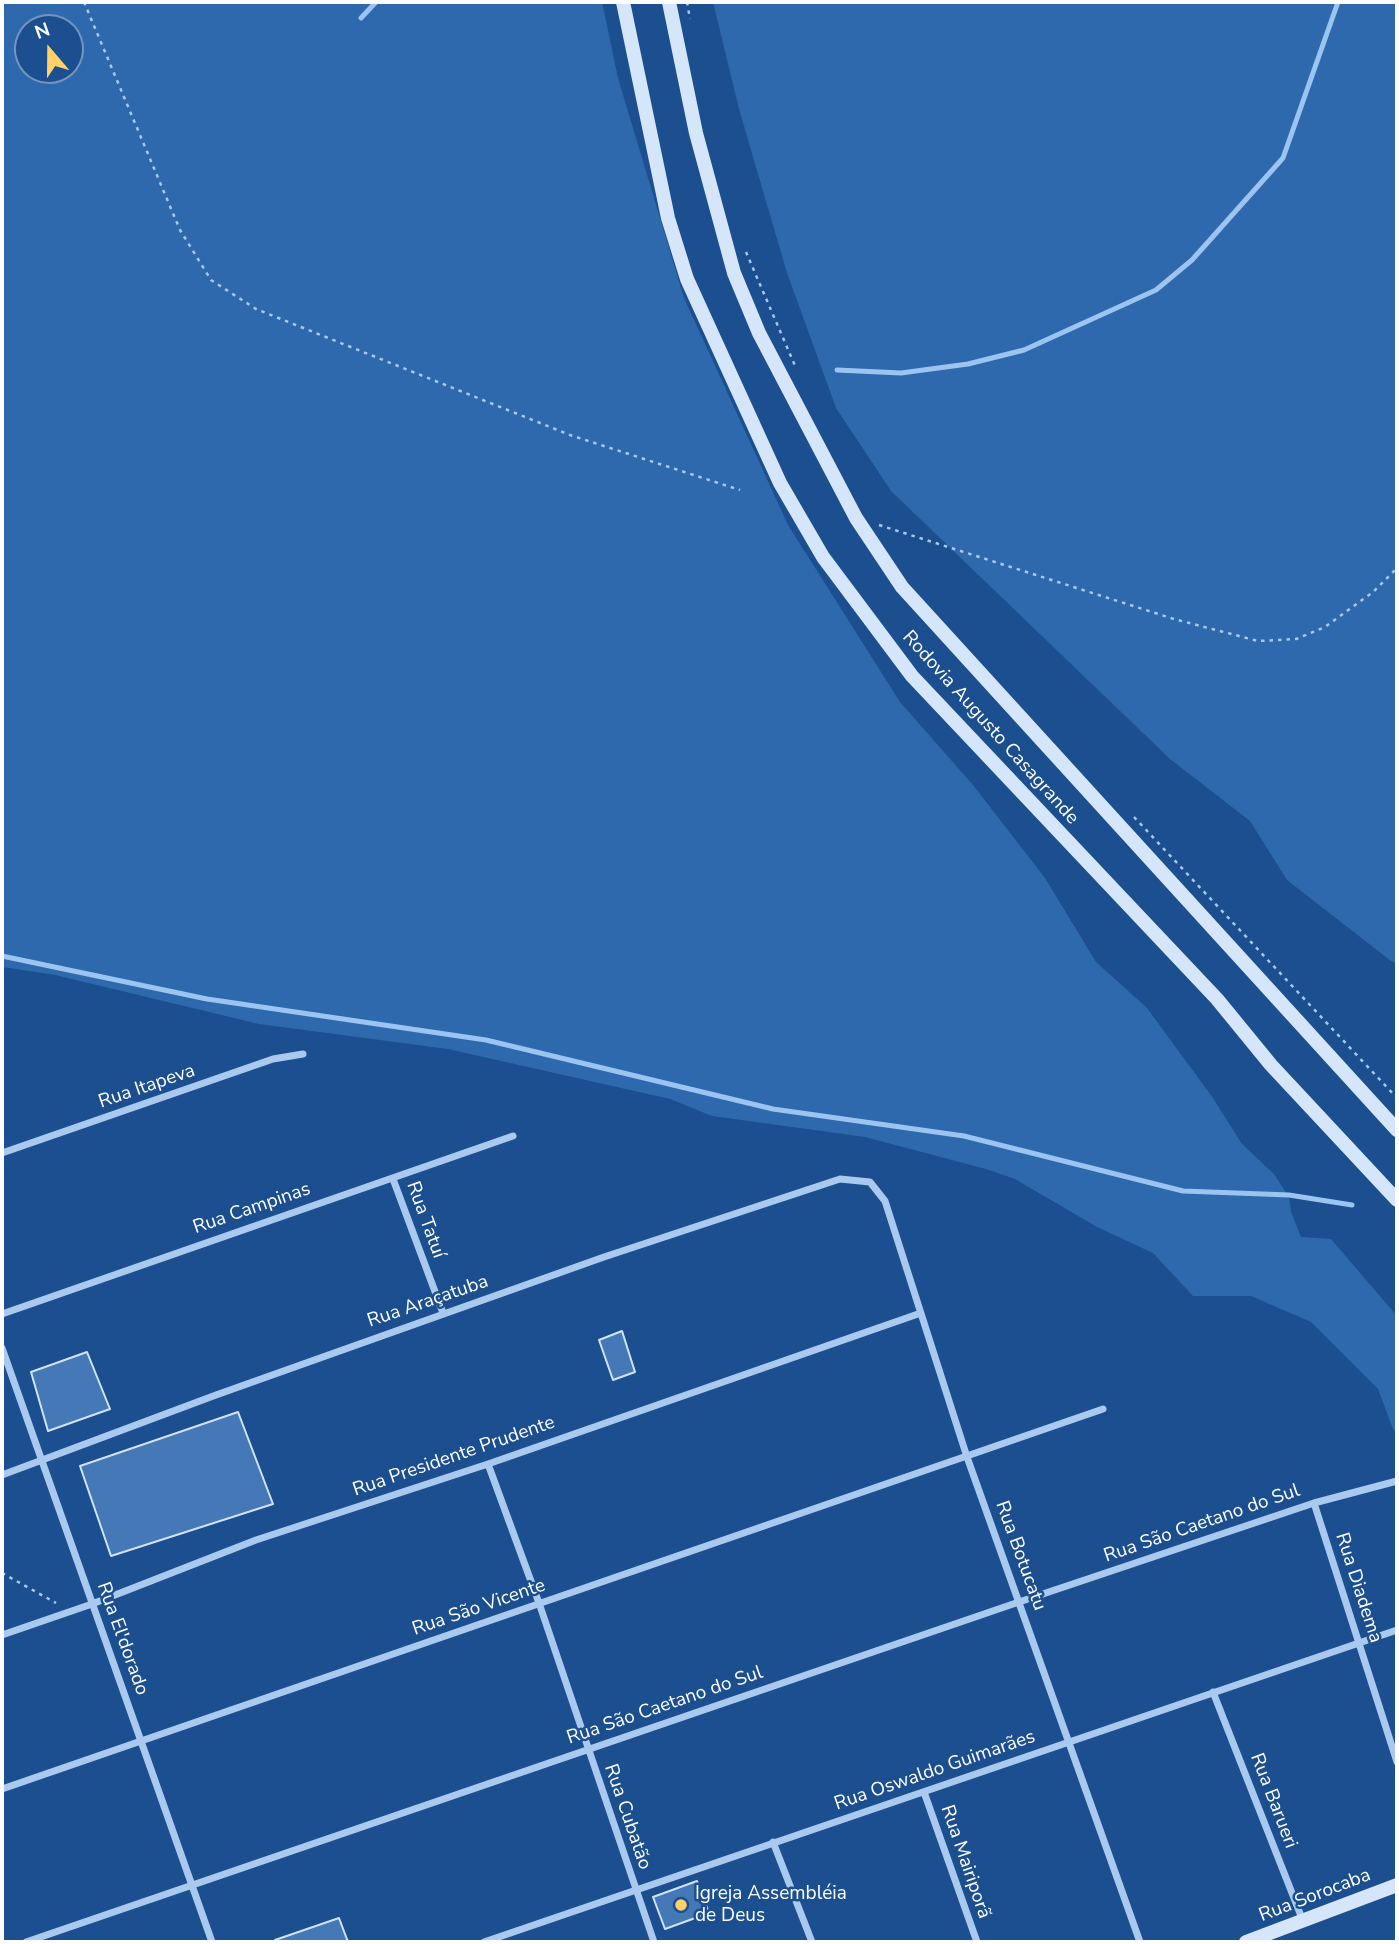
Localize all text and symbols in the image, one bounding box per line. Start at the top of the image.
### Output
north arrow [14,14,84,84]
text: N [31,16,54,46]
street label: Rodovia Augusto Casagrande [897,626,1083,830]
street label: Rua Itapeva [96,1060,198,1114]
street label: Rua Campinas [190,1178,314,1240]
street label: Rua Tatuí [401,1178,449,1262]
street label: Rua Araçatuba [365,1271,491,1333]
street label: Rua Presidente Prudente [350,1412,558,1502]
street label: Rua São Caetano do Sul [1101,1480,1303,1568]
street label: Rua Botucatu [990,1498,1050,1614]
street label: Rua Diadema [1329,1530,1387,1646]
street label: Rua São Vicente [409,1575,549,1641]
street label: Rua El'dorado [91,1579,153,1699]
street label: Rua São Caetano do Sul [564,1662,766,1750]
street label: Rua Oswaldo Guimarães [832,1726,1038,1816]
street label: Rua Barueri [1244,1750,1302,1852]
street label: Rua Cubatão [598,1761,656,1873]
street label: Rua Mairiporã [935,1802,995,1922]
street label: Rua Sorocaba [1256,1864,1374,1928]
place label: Igreja Assembléia de Deus [695,1883,847,1927]
marker: Igreja Assembléia de Deus [673,1897,689,1913]

